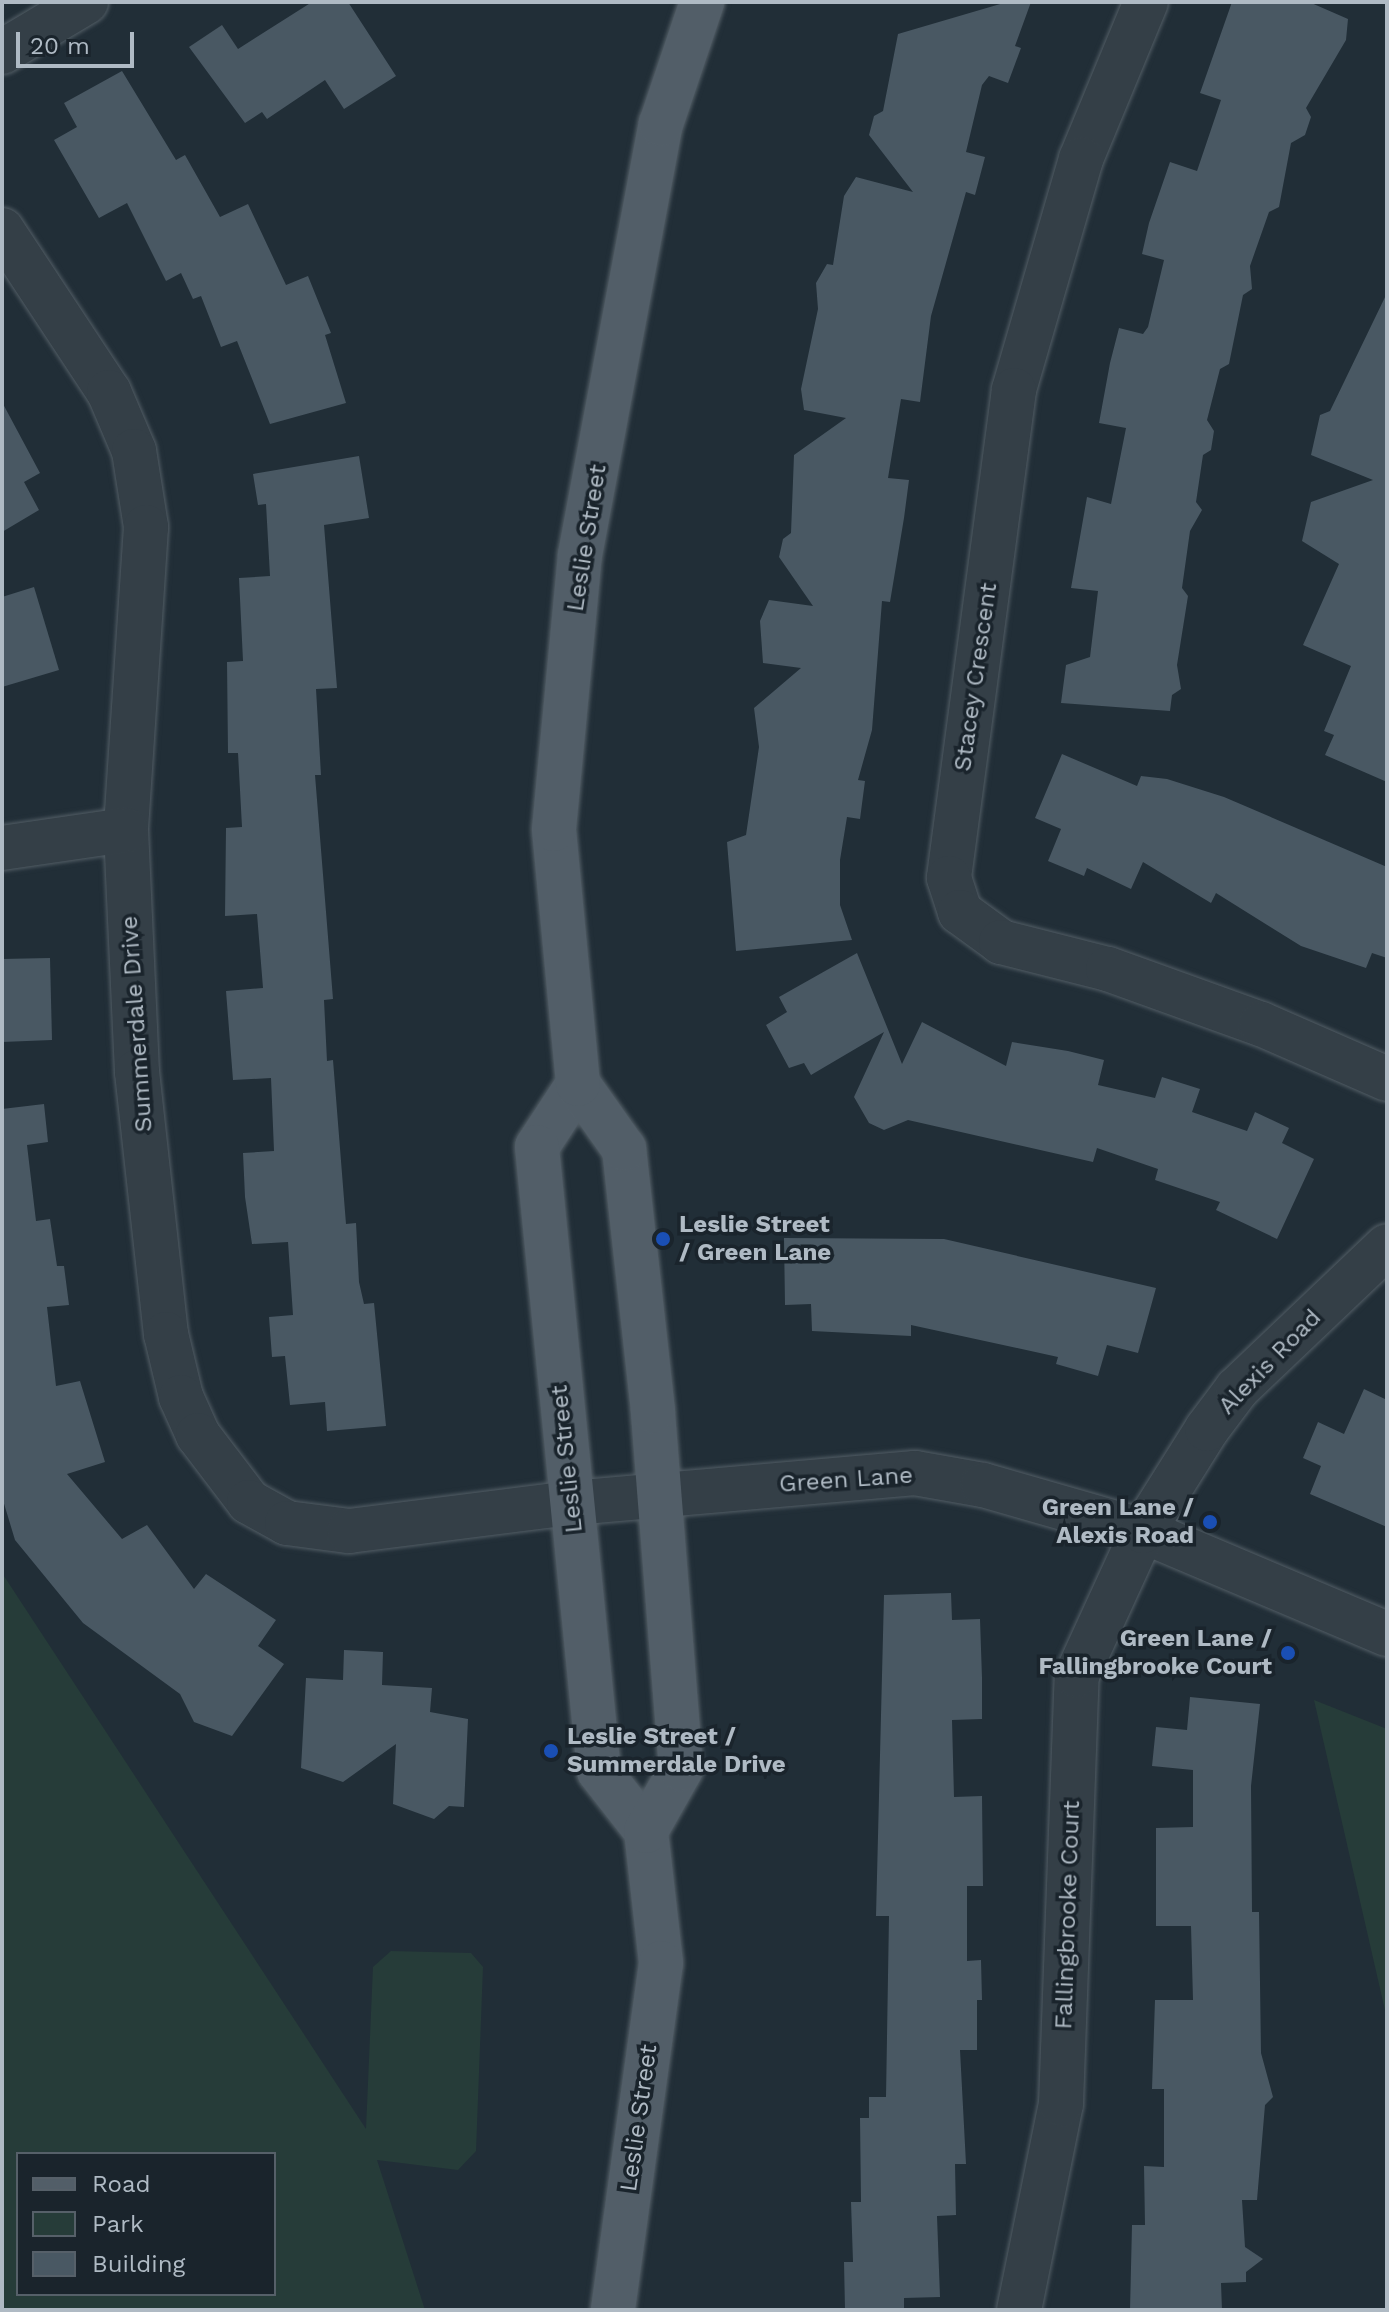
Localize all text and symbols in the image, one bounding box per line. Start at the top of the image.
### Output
scale bar [20,16,138,66]
text: 20 m [30,32,90,60]
street label: Leslie Street [561,462,613,614]
street label: Stacey Crescent [948,581,1004,773]
street label: Summerdale Drive [115,915,159,1133]
place label: Leslie Street / Green Lane [679,1211,831,1267]
marker: Leslie Street / Green Lane [654,1230,672,1248]
street label: Alexis Road [1213,1303,1327,1421]
street label: Leslie Street [545,1384,589,1534]
street label: Green Lane [778,1461,914,1499]
place label: Green Lane / Alexis Road [1042,1494,1194,1550]
marker: Green Lane / Alexis Road [1201,1513,1219,1531]
place label: Green Lane / Fallingbrooke Court [1038,1625,1272,1681]
marker: Green Lane / Fallingbrooke Court [1279,1644,1297,1662]
place label: Leslie Street / Summerdale Drive [567,1723,786,1779]
marker: Leslie Street / Summerdale Drive [542,1742,560,1760]
street label: Fallingbrooke Court [1050,1800,1086,2030]
street label: Leslie Street [614,2042,664,2194]
legend [16,2152,276,2296]
text: Road [92,2170,151,2198]
text: Park [92,2210,144,2238]
text: Building [92,2250,185,2278]

